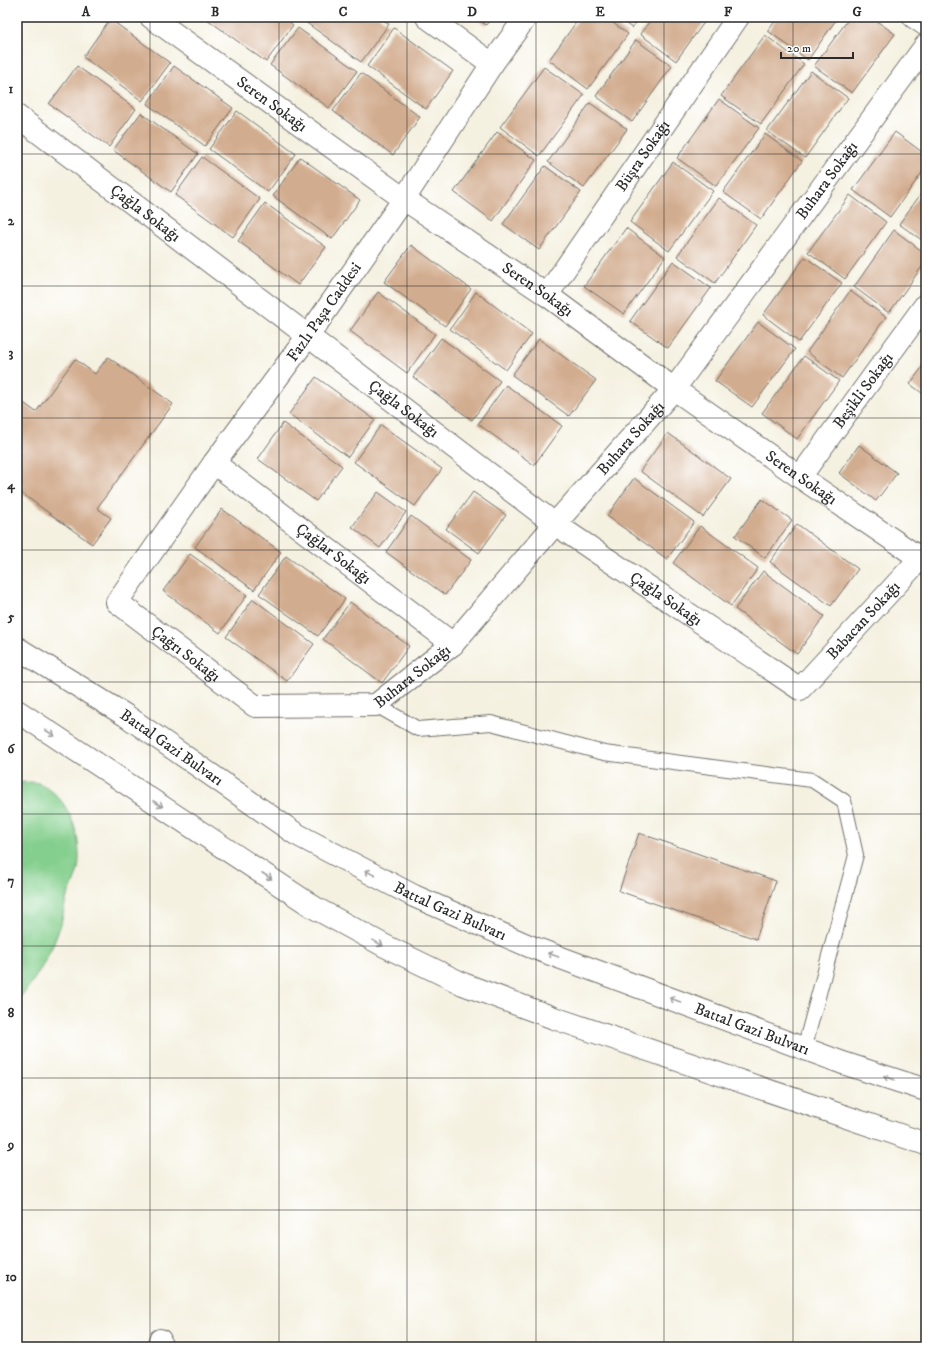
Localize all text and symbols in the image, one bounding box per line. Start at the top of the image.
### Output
text: A [81,4,91,20]
text: B [211,4,219,20]
text: C [339,4,348,20]
text: D [467,4,477,20]
text: E [595,4,605,20]
text: F [724,4,733,20]
text: G [852,4,862,20]
scale bar [781,34,853,60]
text: 20 m [787,41,811,56]
street label: Seren Sokağı [233,72,311,136]
text: 1 [9,81,14,97]
street label: Büşra Sokağı [611,116,674,195]
street label: Buhara Sokağı [792,137,862,223]
street label: Çağla Sokağı [106,180,185,246]
text: 2 [8,213,15,229]
street label: Seren Sokağı [498,258,577,321]
street label: Fazlı Paşa Caddesi [282,259,366,365]
text: 3 [9,345,14,361]
street label: Beşikli Sokağı [829,349,897,432]
street label: Çağla Sokağı [365,376,443,442]
street label: Buhara Sokağı [593,397,669,479]
street label: Seren Sokağı [762,446,841,509]
text: 4 [6,477,15,494]
street label: Çağlar Sokağı [292,519,375,588]
street label: Çağla Sokağı [626,567,706,630]
street label: Babacan Sokağı [822,577,904,664]
text: 5 [7,609,15,625]
street label: Çağrı Sokağı [147,621,224,686]
street label: Buhara Sokağı [370,640,455,713]
street label: Battal Gazi Bulvarı [116,705,227,790]
one-way arrow [44,729,55,737]
text: 6 [8,741,16,757]
one-way arrow [152,801,164,809]
one-way arrow [365,869,377,876]
one-way arrow [261,872,272,880]
text: 7 [8,873,15,889]
street label: Battal Gazi Bulvarı [390,877,510,945]
one-way arrow [372,939,384,947]
one-way arrow [547,950,559,958]
one-way arrow [669,996,681,1004]
street label: Battal Gazi Bulvarı [692,999,812,1060]
text: 8 [8,1005,15,1021]
one-way arrow [883,1074,896,1081]
text: 9 [7,1137,14,1153]
text: 10 [5,1269,17,1285]

